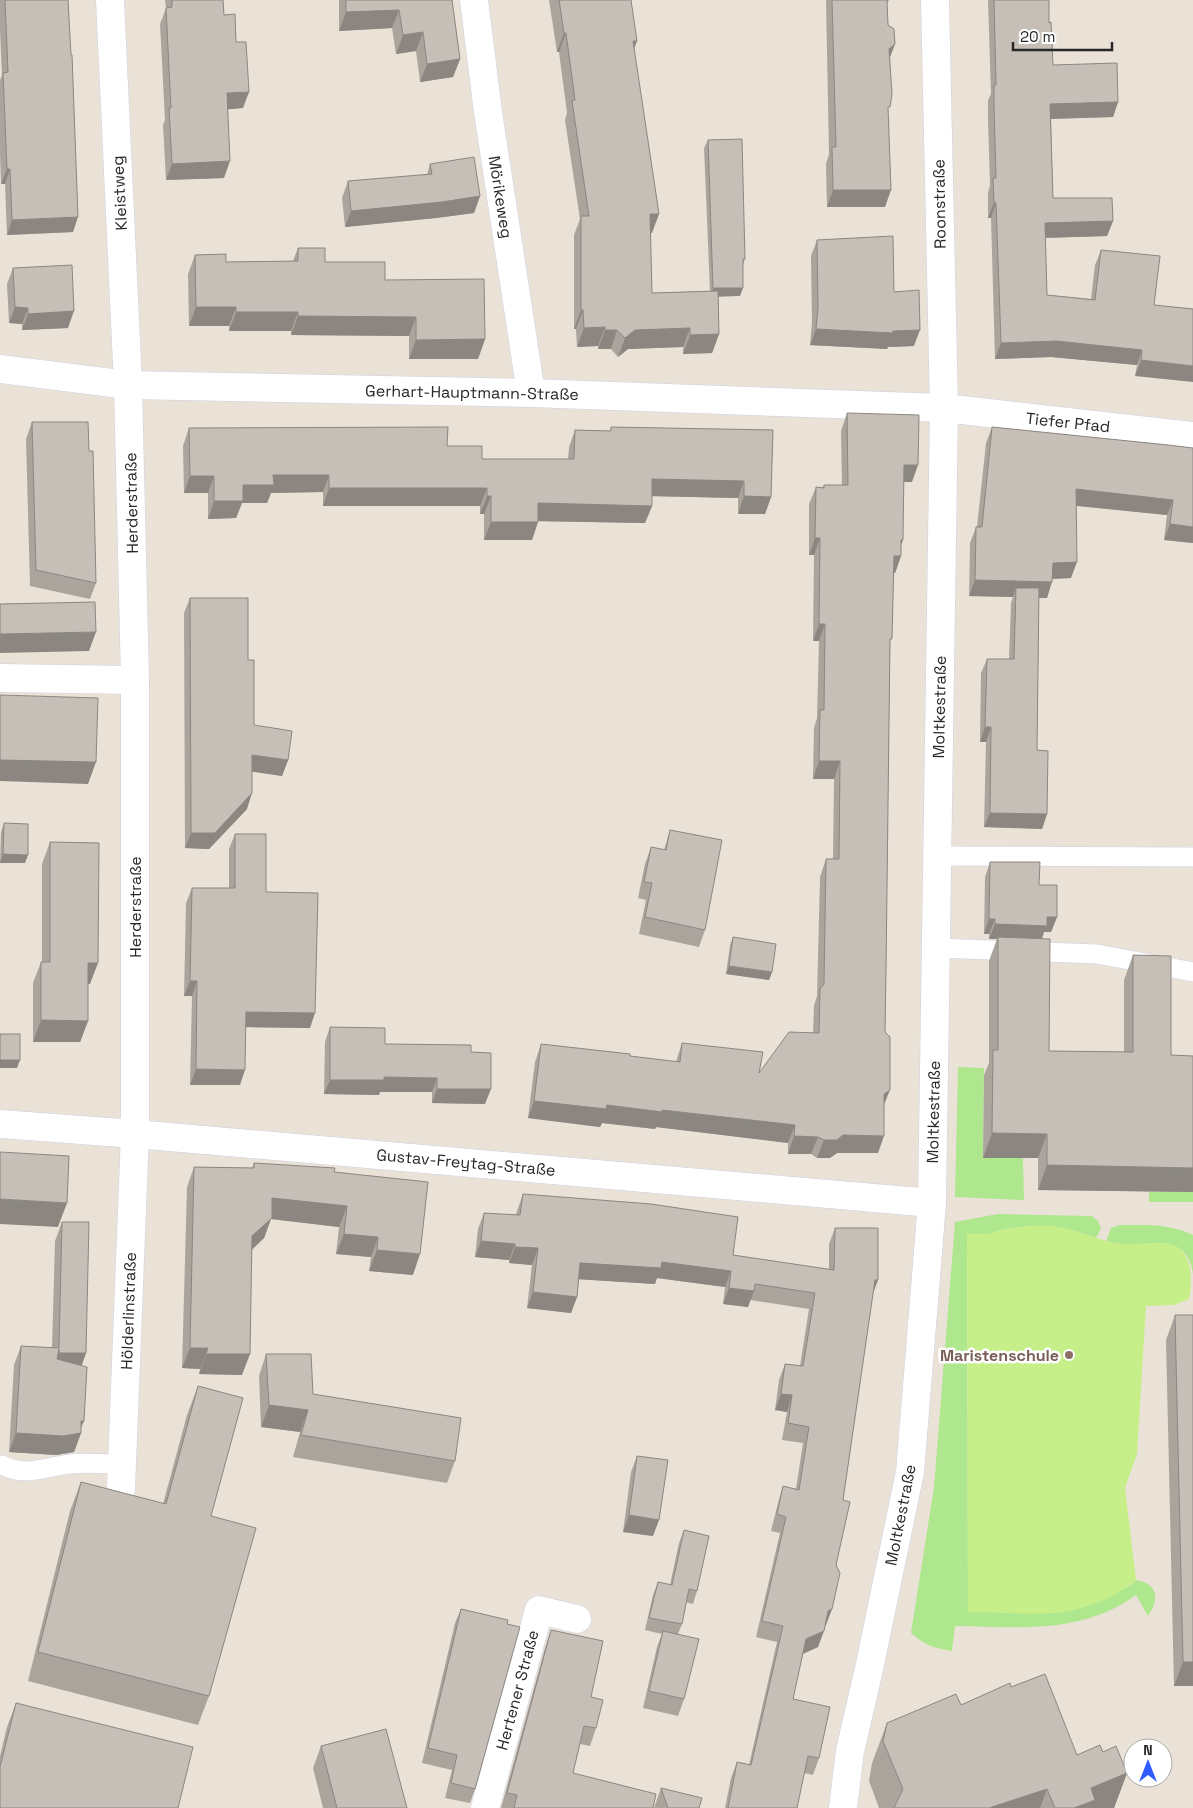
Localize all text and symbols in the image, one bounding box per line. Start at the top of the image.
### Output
scale bar [1013,20,1112,52]
text: 20 m [1020,27,1055,46]
street label: Mörikeweg [484,154,517,240]
street label: Kleistweg [107,155,132,231]
street label: Roonstraße [928,159,951,249]
street label: Gerhart-Hauptmann-Straße [365,380,579,405]
street label: Tiefer Pfad [1025,408,1111,437]
street label: Herderstraße [120,452,143,554]
street label: Moltkestraße [928,655,951,759]
street label: Herderstraße [125,856,146,958]
street label: Moltkestraße [922,1060,945,1164]
street label: Gustav-Freytag-Straße [376,1144,556,1181]
street label: Hölderlinstraße [116,1252,141,1370]
place label: Maristenschule [940,1345,1059,1366]
marker: Maristenschule [1063,1349,1075,1361]
street label: Moltkestraße [880,1463,921,1568]
street label: Hertener Straße [491,1628,544,1753]
north arrow [1123,1738,1173,1788]
text: N [1143,1741,1153,1759]

